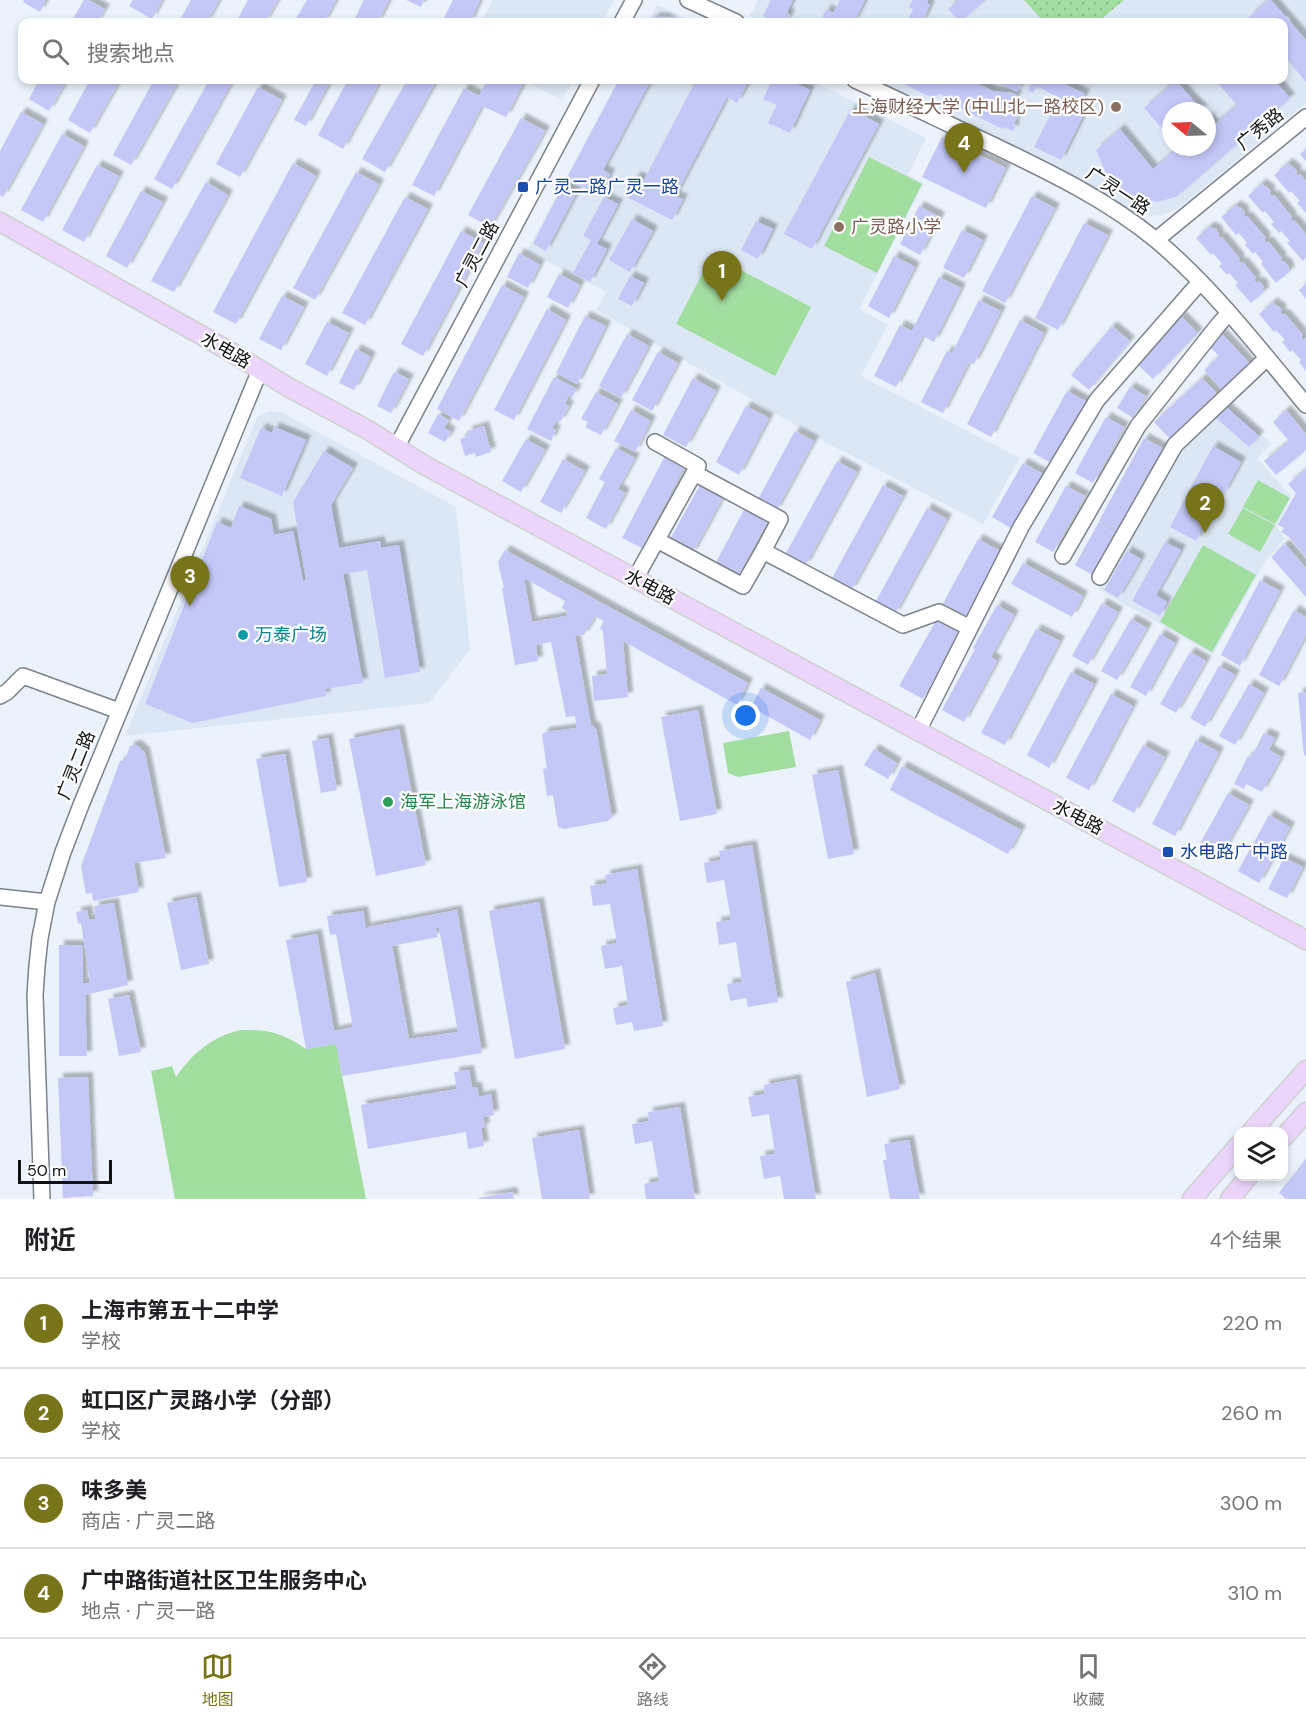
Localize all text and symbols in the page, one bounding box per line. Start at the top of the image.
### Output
search box [18,18,1288,84]
icon: search [39,35,72,68]
text: 搜索地点 [87,39,175,68]
place label: 上海财经大学 (中山北一路校区) [852,95,1104,119]
marker: 上海财经大学 (中山北一路校区) [1109,100,1123,114]
north arrow [1162,102,1216,156]
street label: 广秀路 [1231,103,1289,155]
pin: 4 [944,124,984,173]
street label: 广灵一路 [1081,161,1155,221]
place label: 广灵二路广灵一路 [535,175,679,199]
marker: 广灵二路广灵一路 [516,180,530,194]
place label: 广灵路小学 [851,215,941,239]
street label: 广灵二路 [450,217,504,291]
marker: 广灵路小学 [832,220,846,234]
pin: 1 [702,252,742,301]
street label: 水电路 [197,326,255,374]
pin: 2 [1186,484,1224,533]
pin: 3 [170,556,210,606]
street label: 水电路 [621,564,679,610]
place label: 万泰广场 [255,623,327,647]
marker: 万泰广场 [236,628,250,642]
your location [731,701,760,730]
street label: 广灵二路 [51,727,101,803]
place label: 海军上海游泳馆 [400,790,526,814]
street label: 水电路 [1049,794,1107,840]
marker: 海军上海游泳馆 [381,795,395,809]
place label: 水电路广中路 [1180,840,1288,864]
marker: 水电路广中路 [1161,845,1175,859]
map controls [1234,1127,1288,1181]
button: layers [1234,1127,1288,1181]
scale bar [18,1157,112,1184]
text: 50 m [27,1160,66,1181]
text: 附近 [24,1223,76,1257]
text: 4个结果 [1210,1227,1282,1253]
text: 上海市第五十二中学 [81,1296,279,1325]
text: 1 [40,1310,47,1336]
text: 220 m [1222,1310,1282,1336]
text: 学校 [81,1328,121,1354]
text: 虹口区广灵路小学（分部） [81,1386,345,1415]
text: 2 [38,1400,49,1426]
text: 260 m [1221,1400,1282,1426]
text: 学校 [81,1418,121,1444]
text: 味多美 [81,1476,147,1505]
text: 3 [37,1490,50,1516]
text: 300 m [1220,1490,1282,1516]
text: 商店 · 广灵二路 [81,1508,216,1534]
text: 广中路街道社区卫生服务中心 [81,1566,367,1595]
text: 4 [37,1580,50,1606]
text: 310 m [1227,1580,1282,1606]
text: 地点 · 广灵一路 [81,1598,216,1624]
tab: 地图 [201,1650,234,1710]
tab: 路线 [636,1650,669,1710]
tab: 收藏 [1072,1650,1105,1710]

